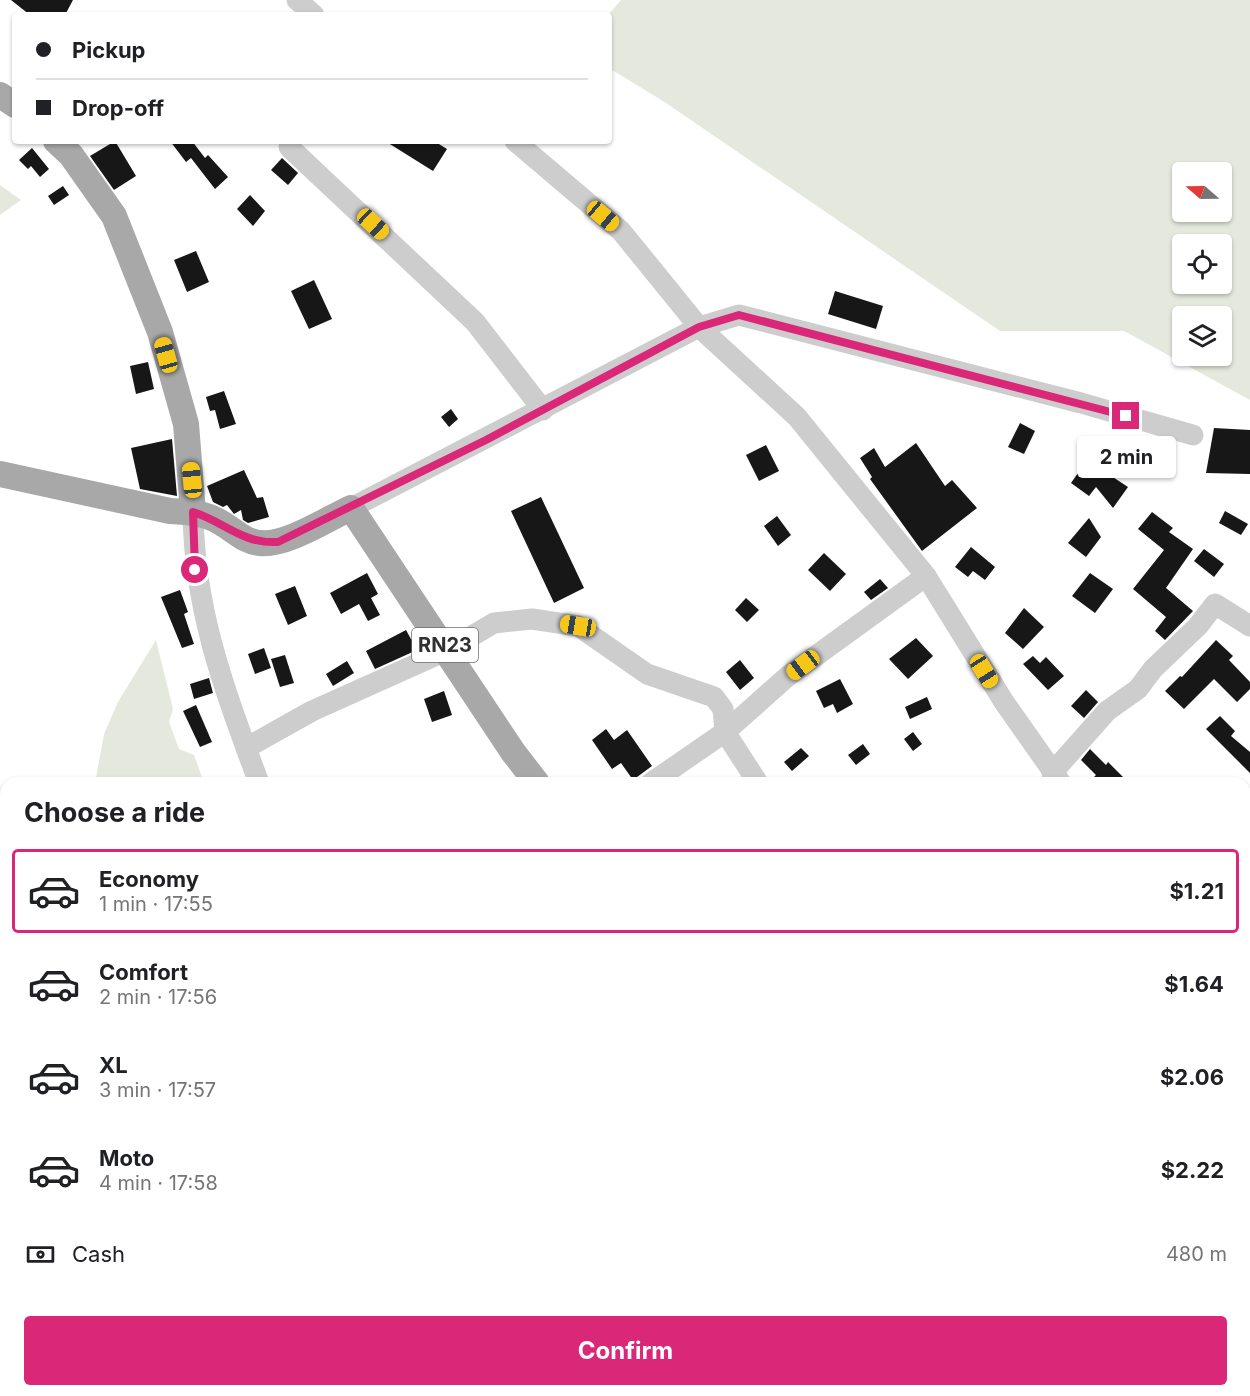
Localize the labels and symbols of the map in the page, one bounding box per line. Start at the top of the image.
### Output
north arrow [1172,162,1232,222]
car [583,198,623,234]
car [354,205,392,243]
car [152,335,180,375]
route end [1112,402,1139,429]
callout: 2 min [1076,437,1176,479]
car [181,461,203,499]
route start [181,556,208,583]
car [559,614,597,638]
road number: RN23 [412,628,478,662]
car [783,647,823,683]
car [967,651,1001,691]

